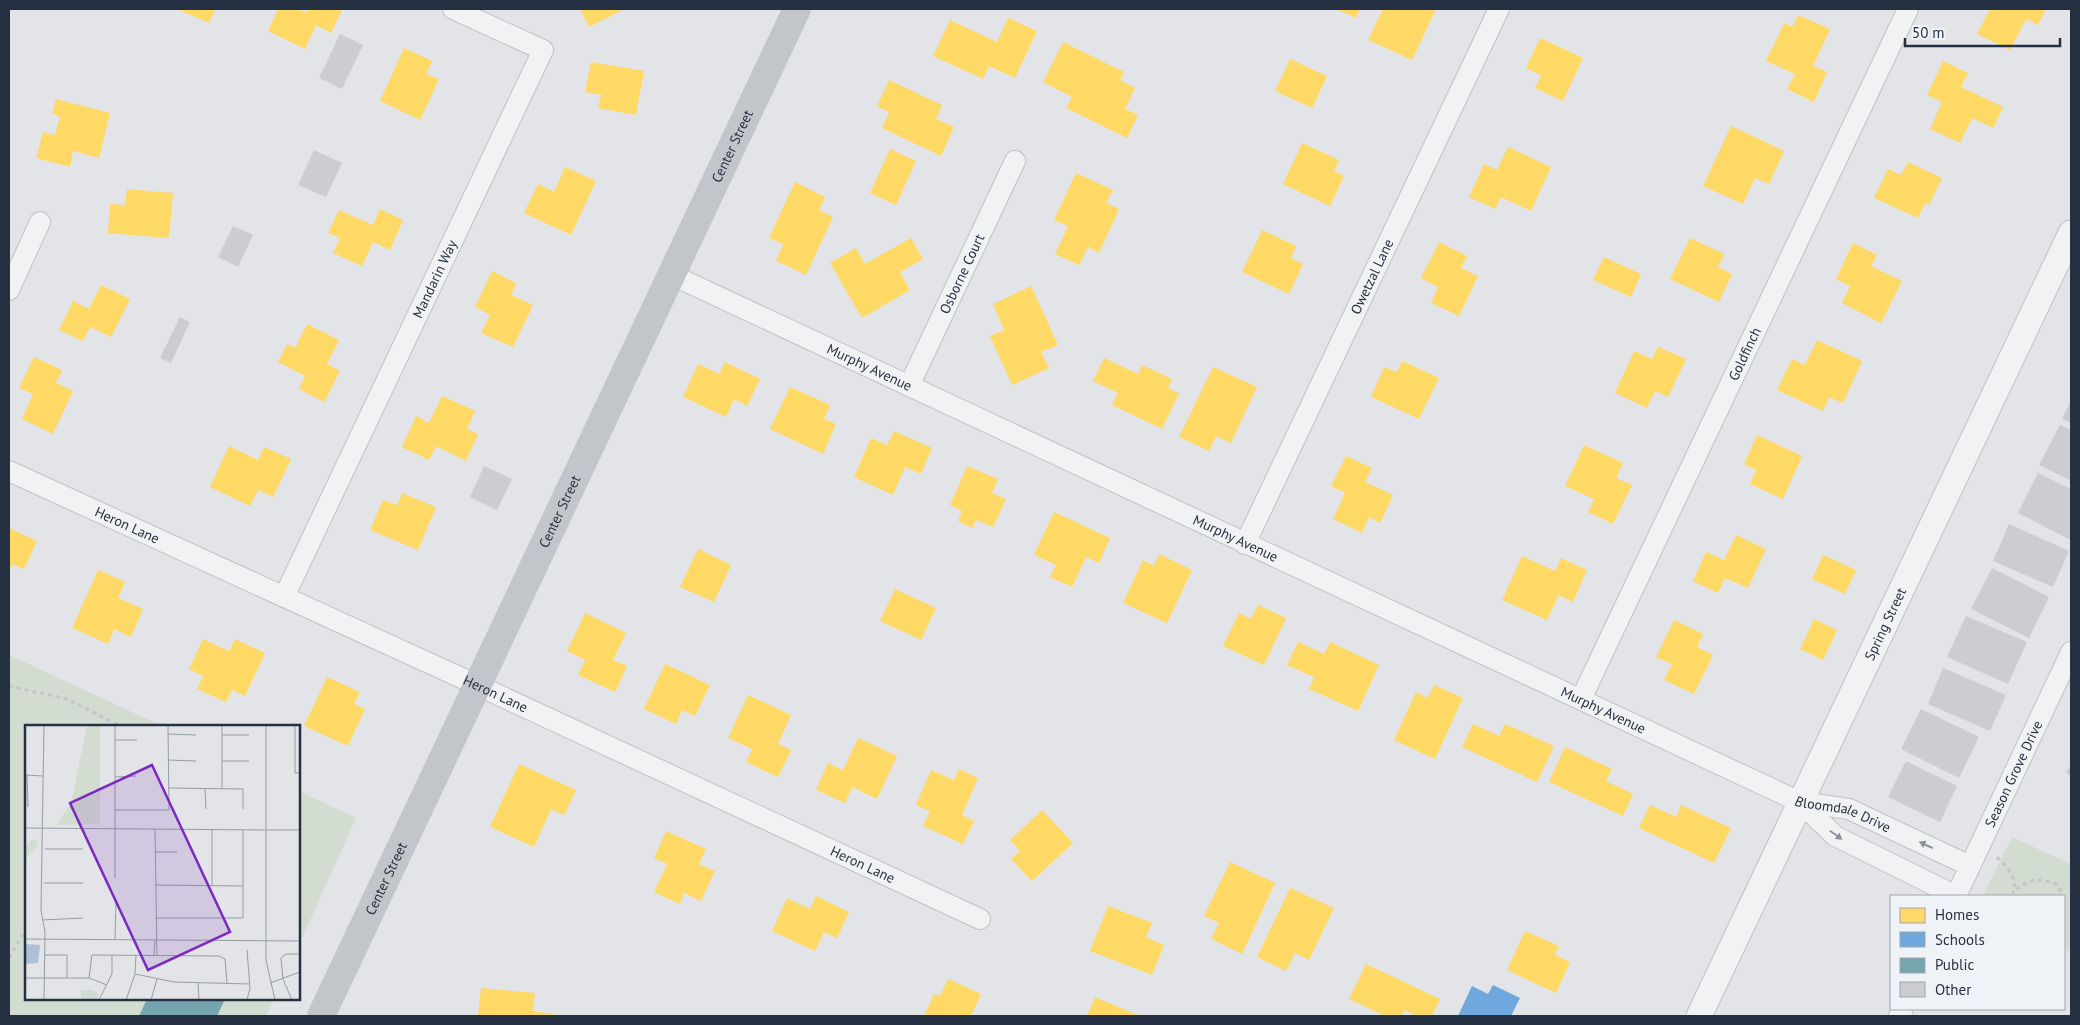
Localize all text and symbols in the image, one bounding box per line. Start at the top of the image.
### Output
scale bar [1905,15,2060,47]
text: 50 m [1912,23,1945,42]
street label: Center Street [707,107,757,186]
street label: Osborne Court [935,231,989,317]
street label: Mandarin Way [408,236,461,321]
street label: Owetzal Lane [1346,236,1398,317]
street label: Goldfinch [1724,324,1765,383]
street label: Murphy Avenue [824,340,915,395]
street label: Center Street [535,472,584,551]
street label: Heron Lane [92,503,162,548]
street label: Murphy Avenue [1190,511,1281,566]
street label: Spring Street [1860,585,1910,663]
street label: Heron Lane [460,671,531,716]
street label: Murphy Avenue [1558,683,1649,738]
street label: Season Grove Drive [1981,718,2046,830]
inset map [25,725,300,1000]
street label: Bloomdale Drive [1792,792,1894,836]
one-way arrow [1829,830,1843,840]
street label: Center Street [361,839,411,918]
one-way arrow [1919,841,1933,849]
street label: Heron Lane [828,842,898,887]
legend [1890,895,2065,1010]
text: Homes [1935,905,1979,924]
text: Schools [1935,930,1985,949]
text: Public [1935,955,1974,974]
text: Other [1935,980,1971,999]

